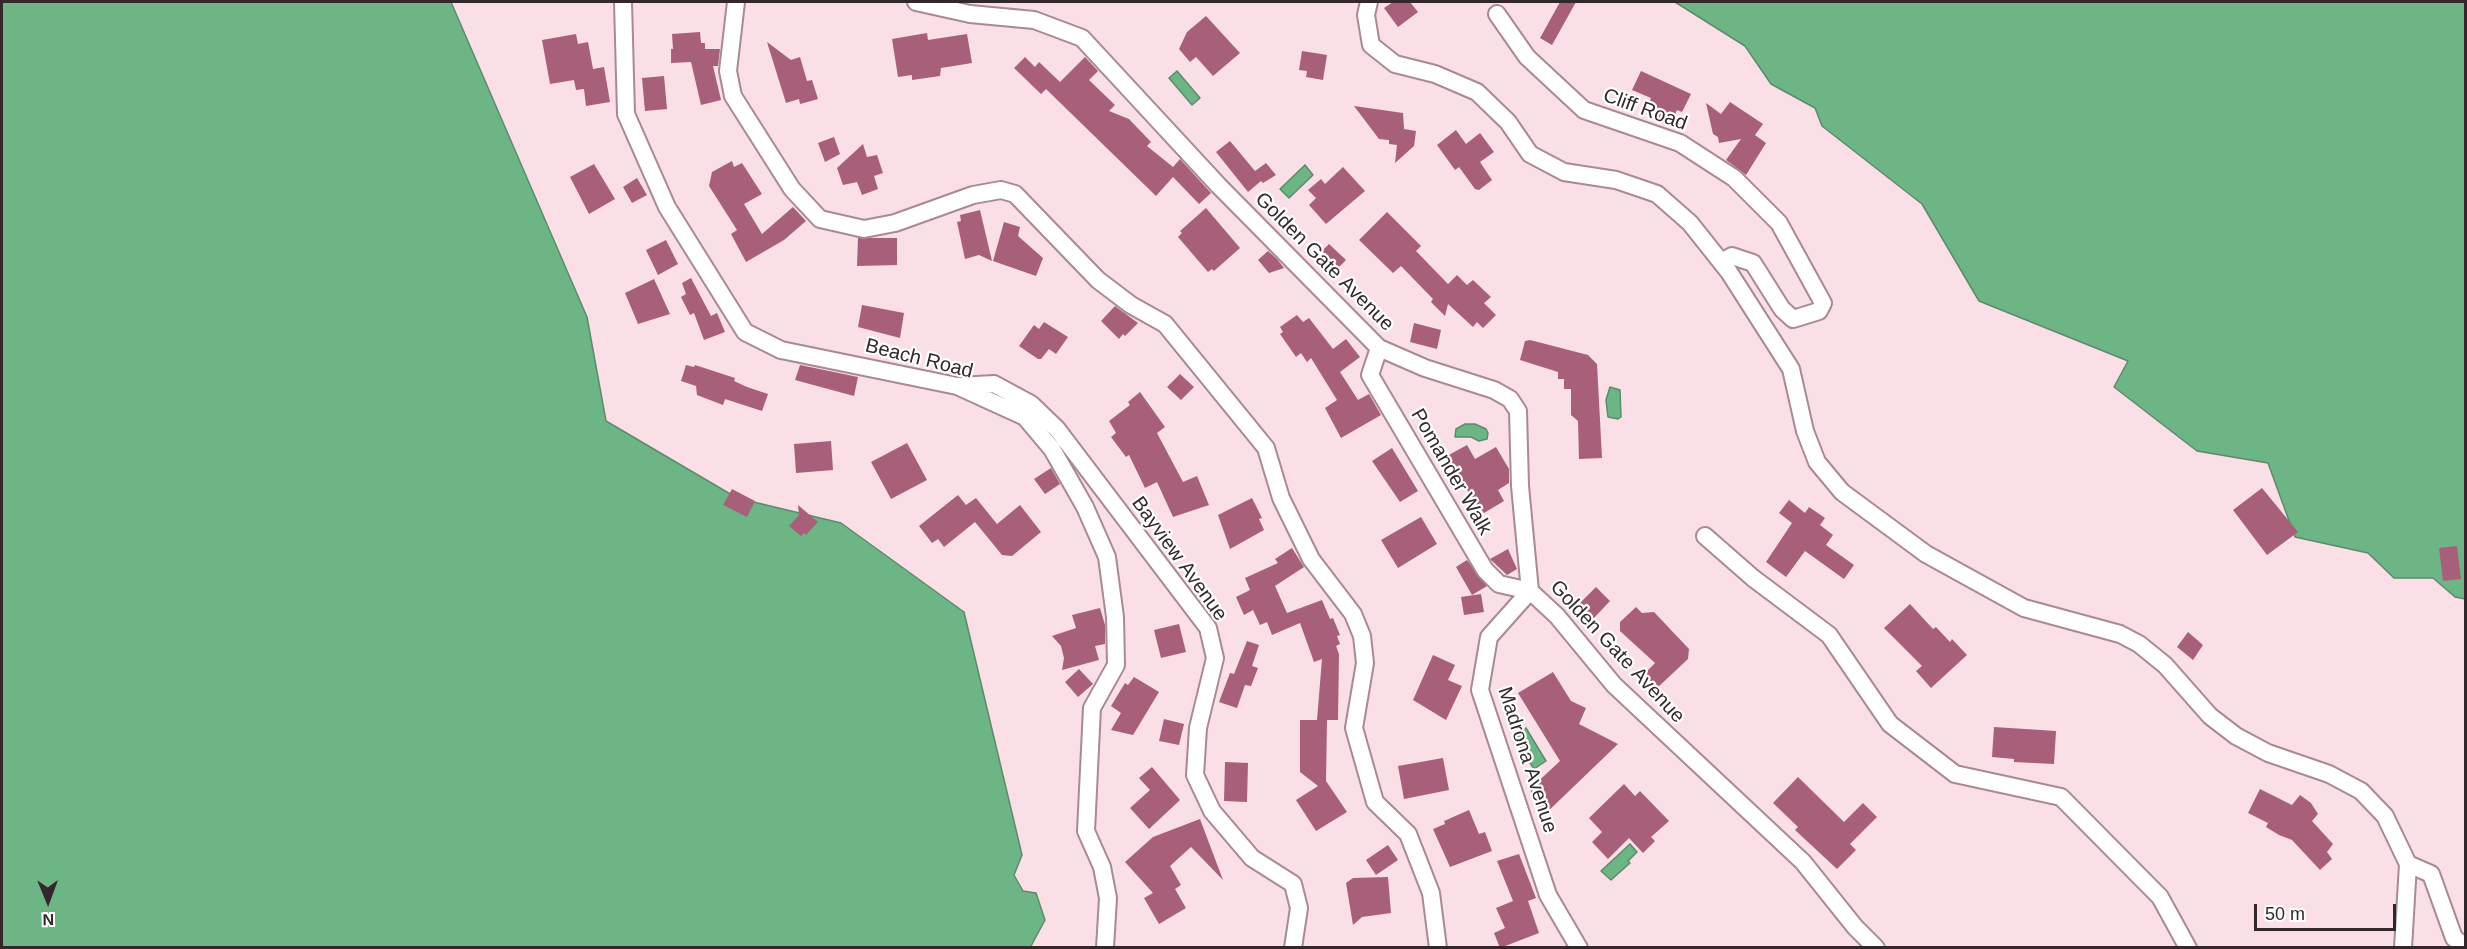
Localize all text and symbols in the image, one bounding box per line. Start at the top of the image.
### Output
street label: Cliff Road [1600,84,1690,136]
street label: Golden Gate Avenue [1250,188,1398,336]
street label: Beach Road [863,334,975,384]
street label: Pomander Walk [1405,405,1497,539]
street label: Bayview Avenue [1126,492,1232,626]
street label: Golden Gate Avenue [1545,576,1689,728]
street label: Madrona Avenue [1492,684,1562,836]
north arrow [18,871,78,931]
scale bar [2257,892,2400,930]
text: 50 m [2265,904,2305,924]
text: N [42,911,54,928]

